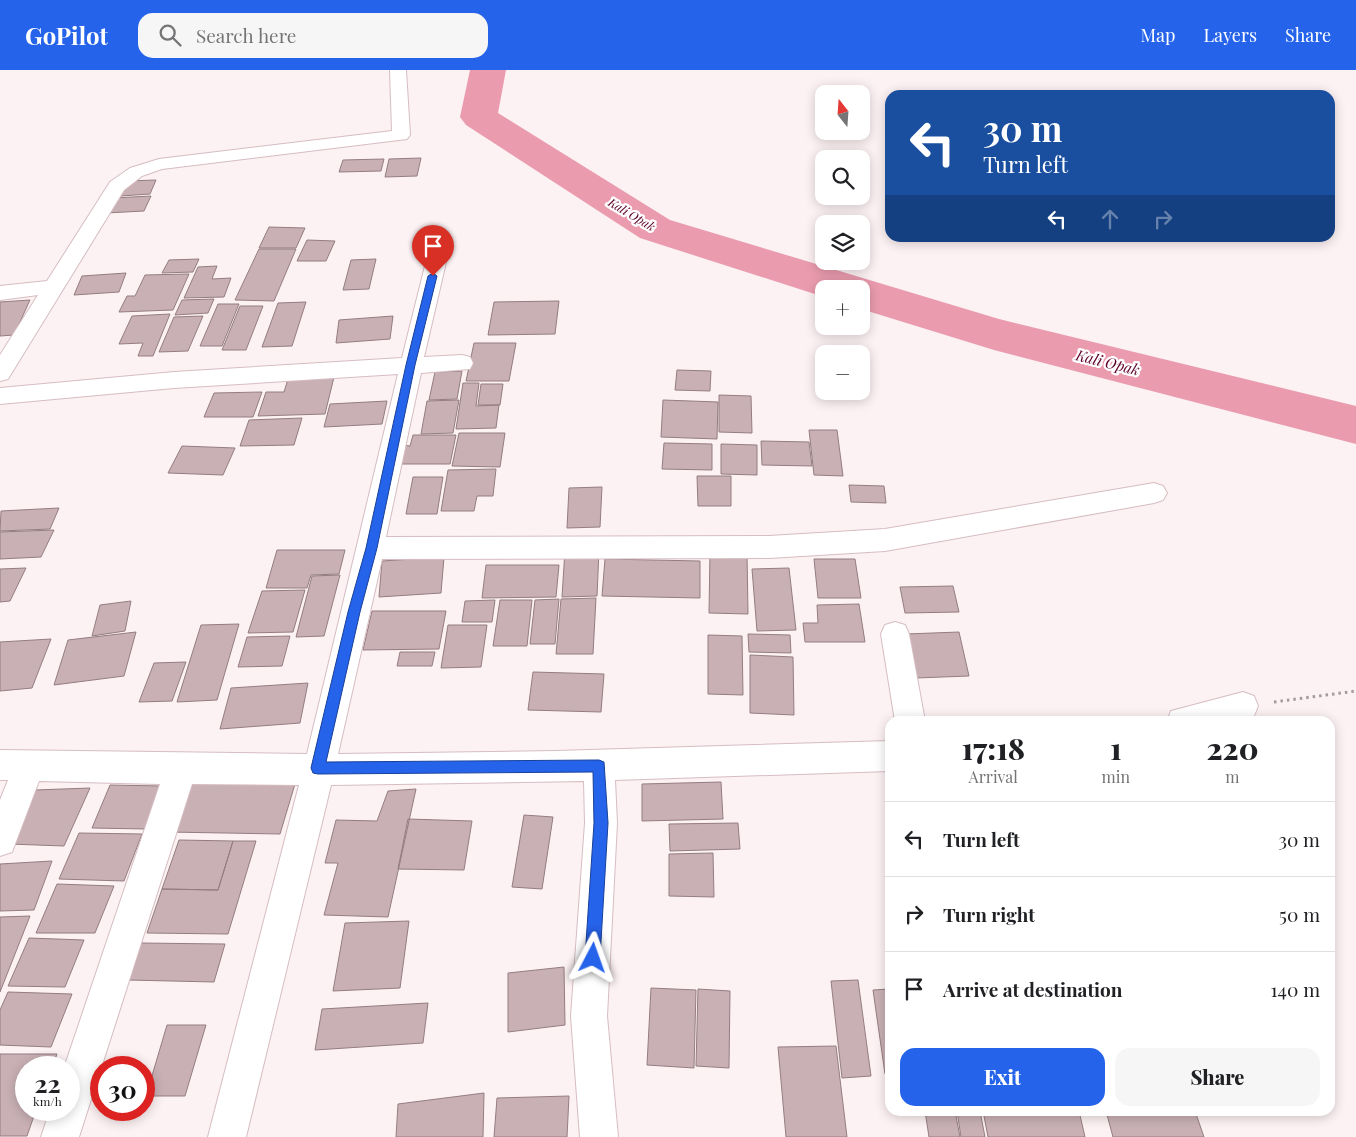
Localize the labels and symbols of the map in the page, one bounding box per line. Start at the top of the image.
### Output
north arrow [815,85,870,140]
water label: Kali Opak [605,193,658,234]
pin [412,225,454,276]
water label: Kali Opak [1073,344,1142,380]
position arrow [566,931,618,983]
speed limit sign: 30 [90,1056,155,1121]

